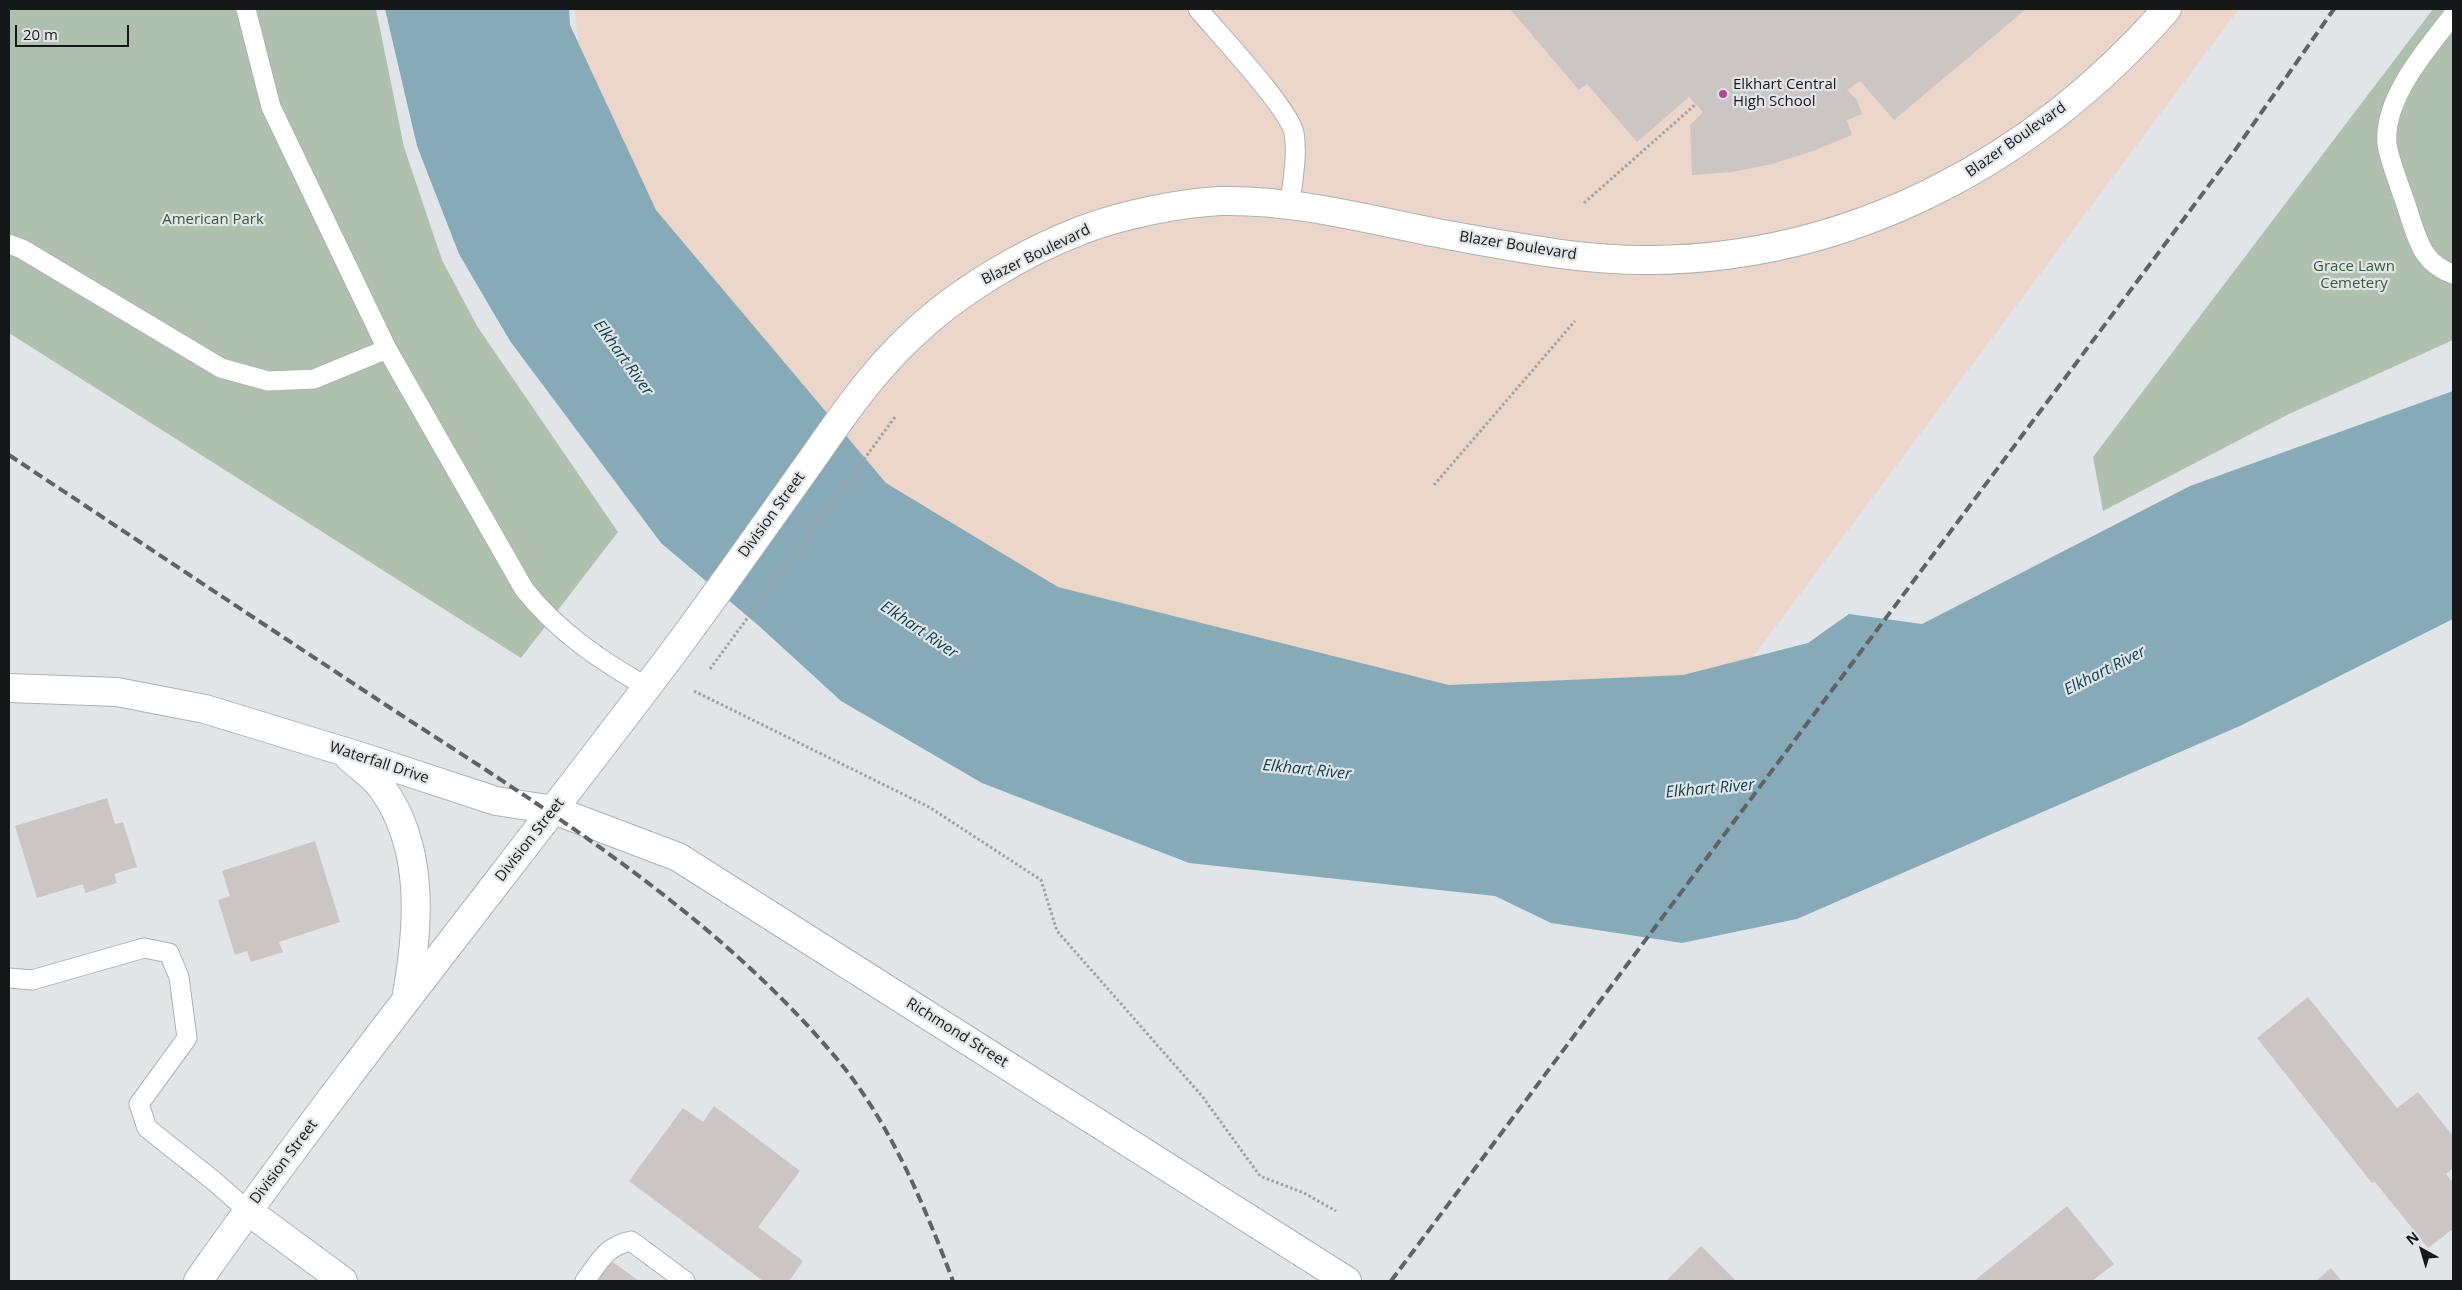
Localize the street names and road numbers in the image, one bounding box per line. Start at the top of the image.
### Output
street label: Blazer Boulevard [1962,99,2070,181]
street label: Blazer Boulevard [979,221,1093,289]
street label: Blazer Boulevard [1458,228,1578,264]
street label: Division Street [735,469,809,561]
street label: Waterfall Drive [327,738,431,788]
street label: Division Street [492,795,568,885]
street label: Richmond Street [903,994,1011,1072]
street label: Division Street [246,1116,322,1208]

